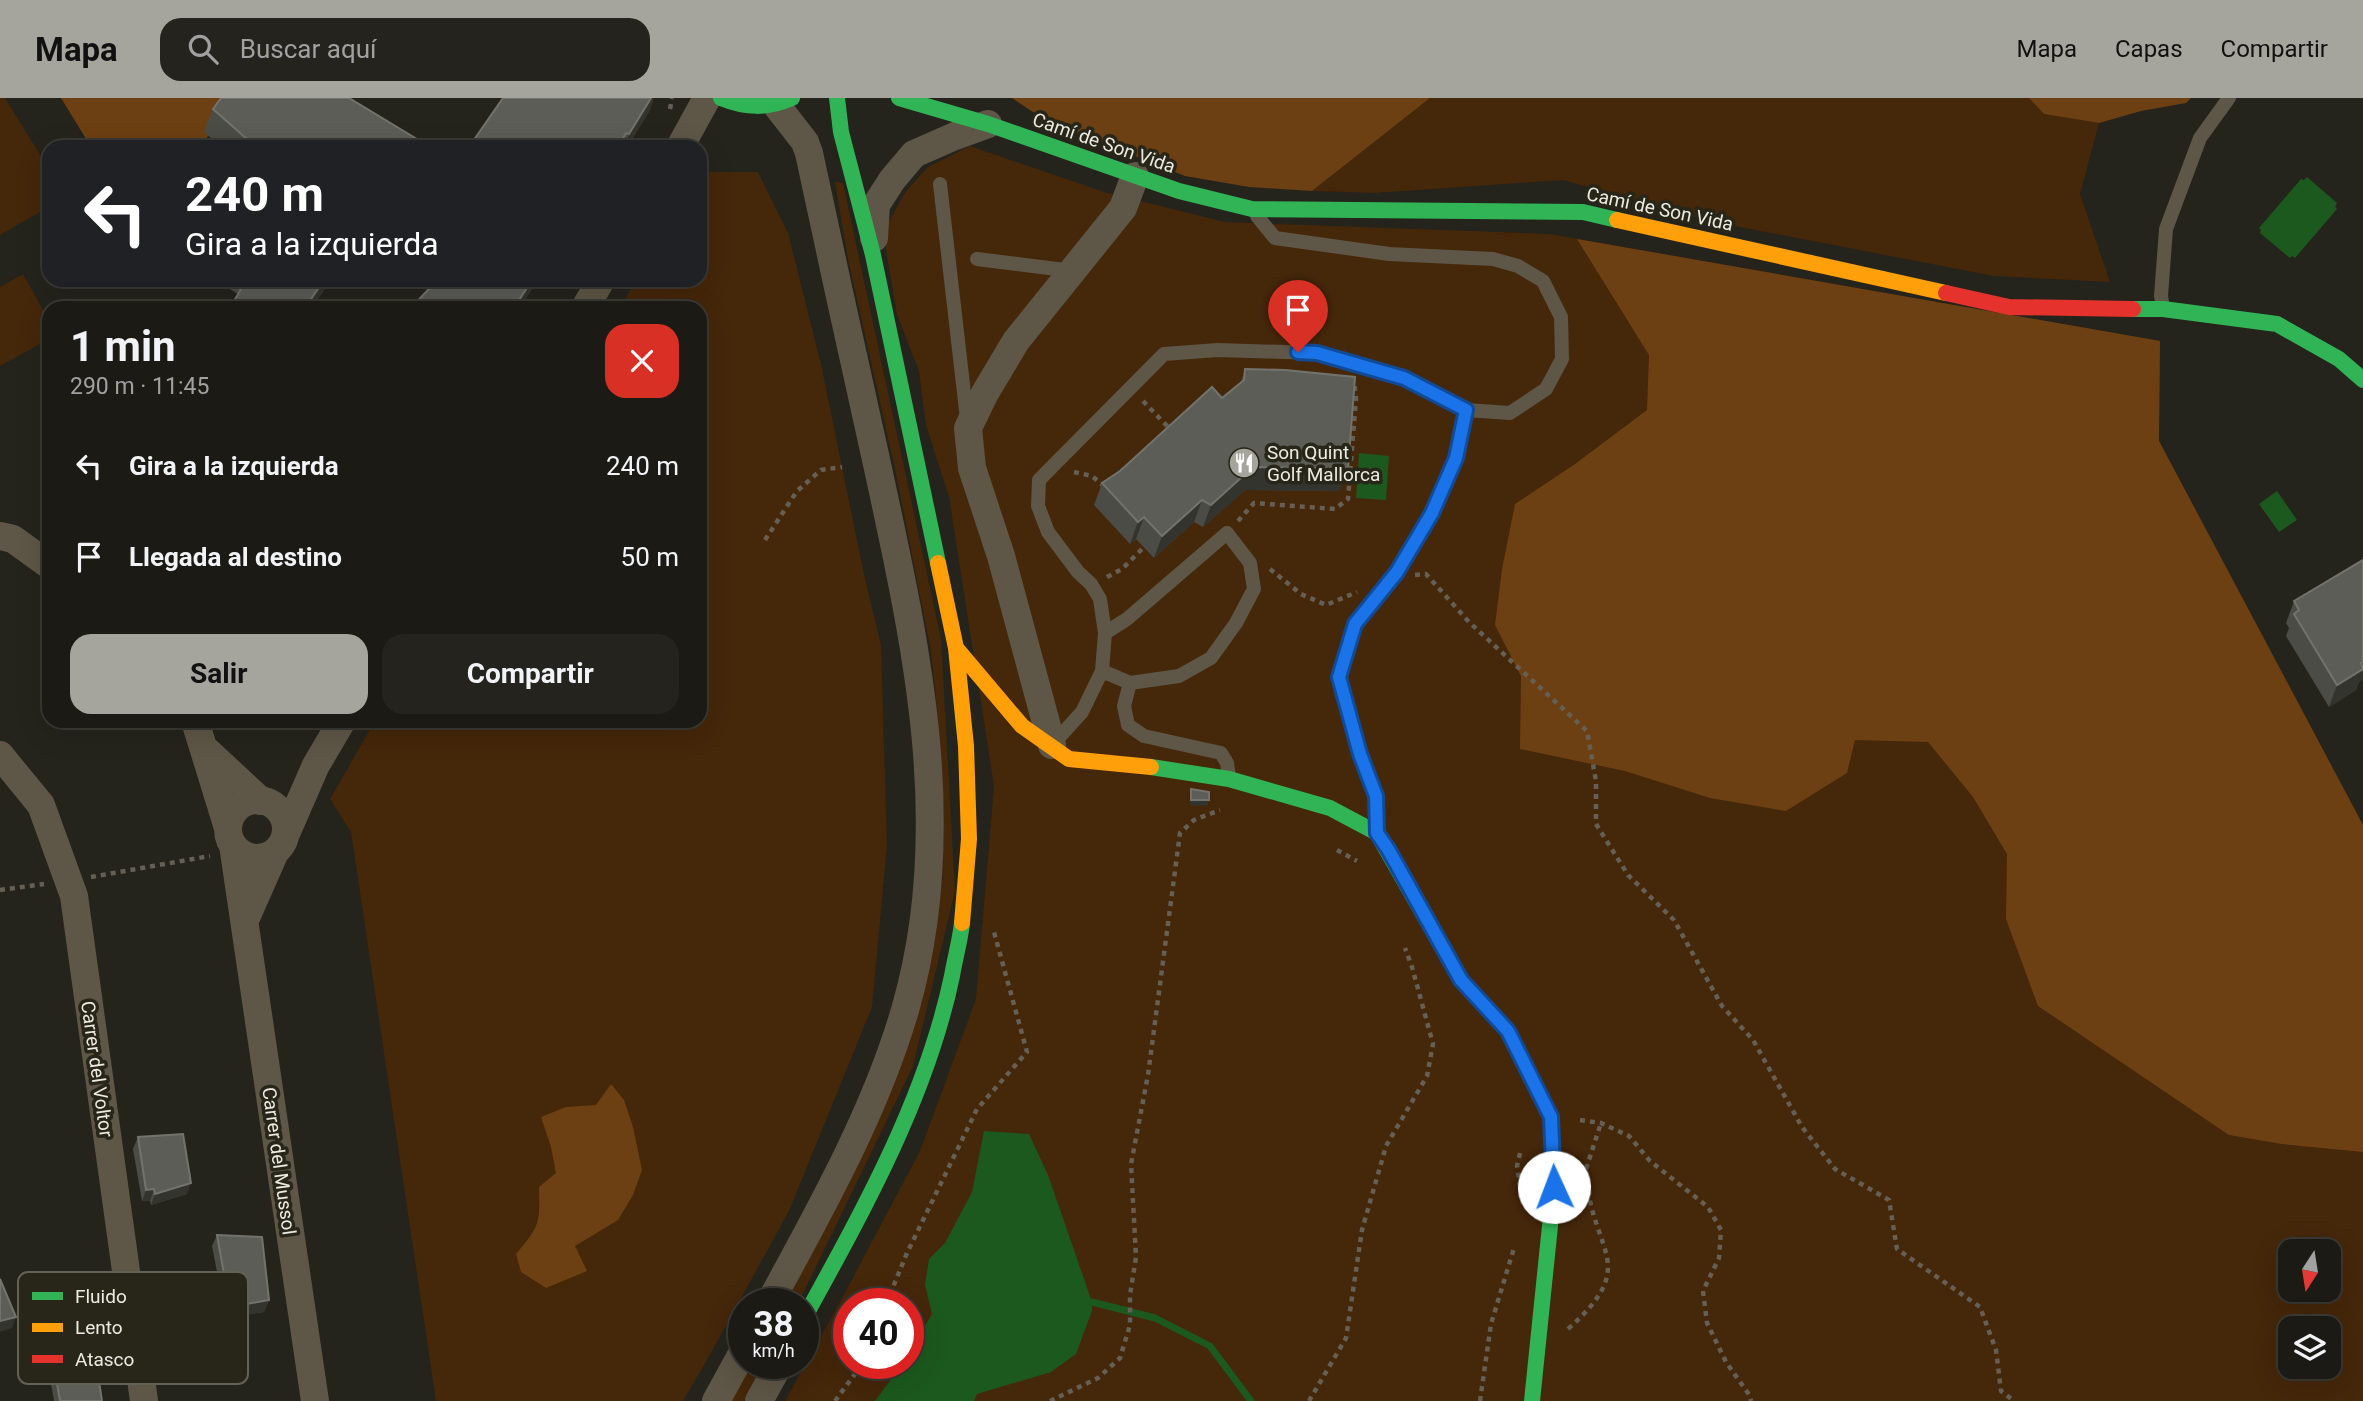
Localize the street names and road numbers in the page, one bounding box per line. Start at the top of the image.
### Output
street label: Camí de Son Vida [1030,108,1178,178]
street label: Camí de Son Vida [1585,182,1735,236]
street label: Carrer del Voltor [76,999,118,1139]
street label: Carrer del Mussol [257,1086,301,1236]

